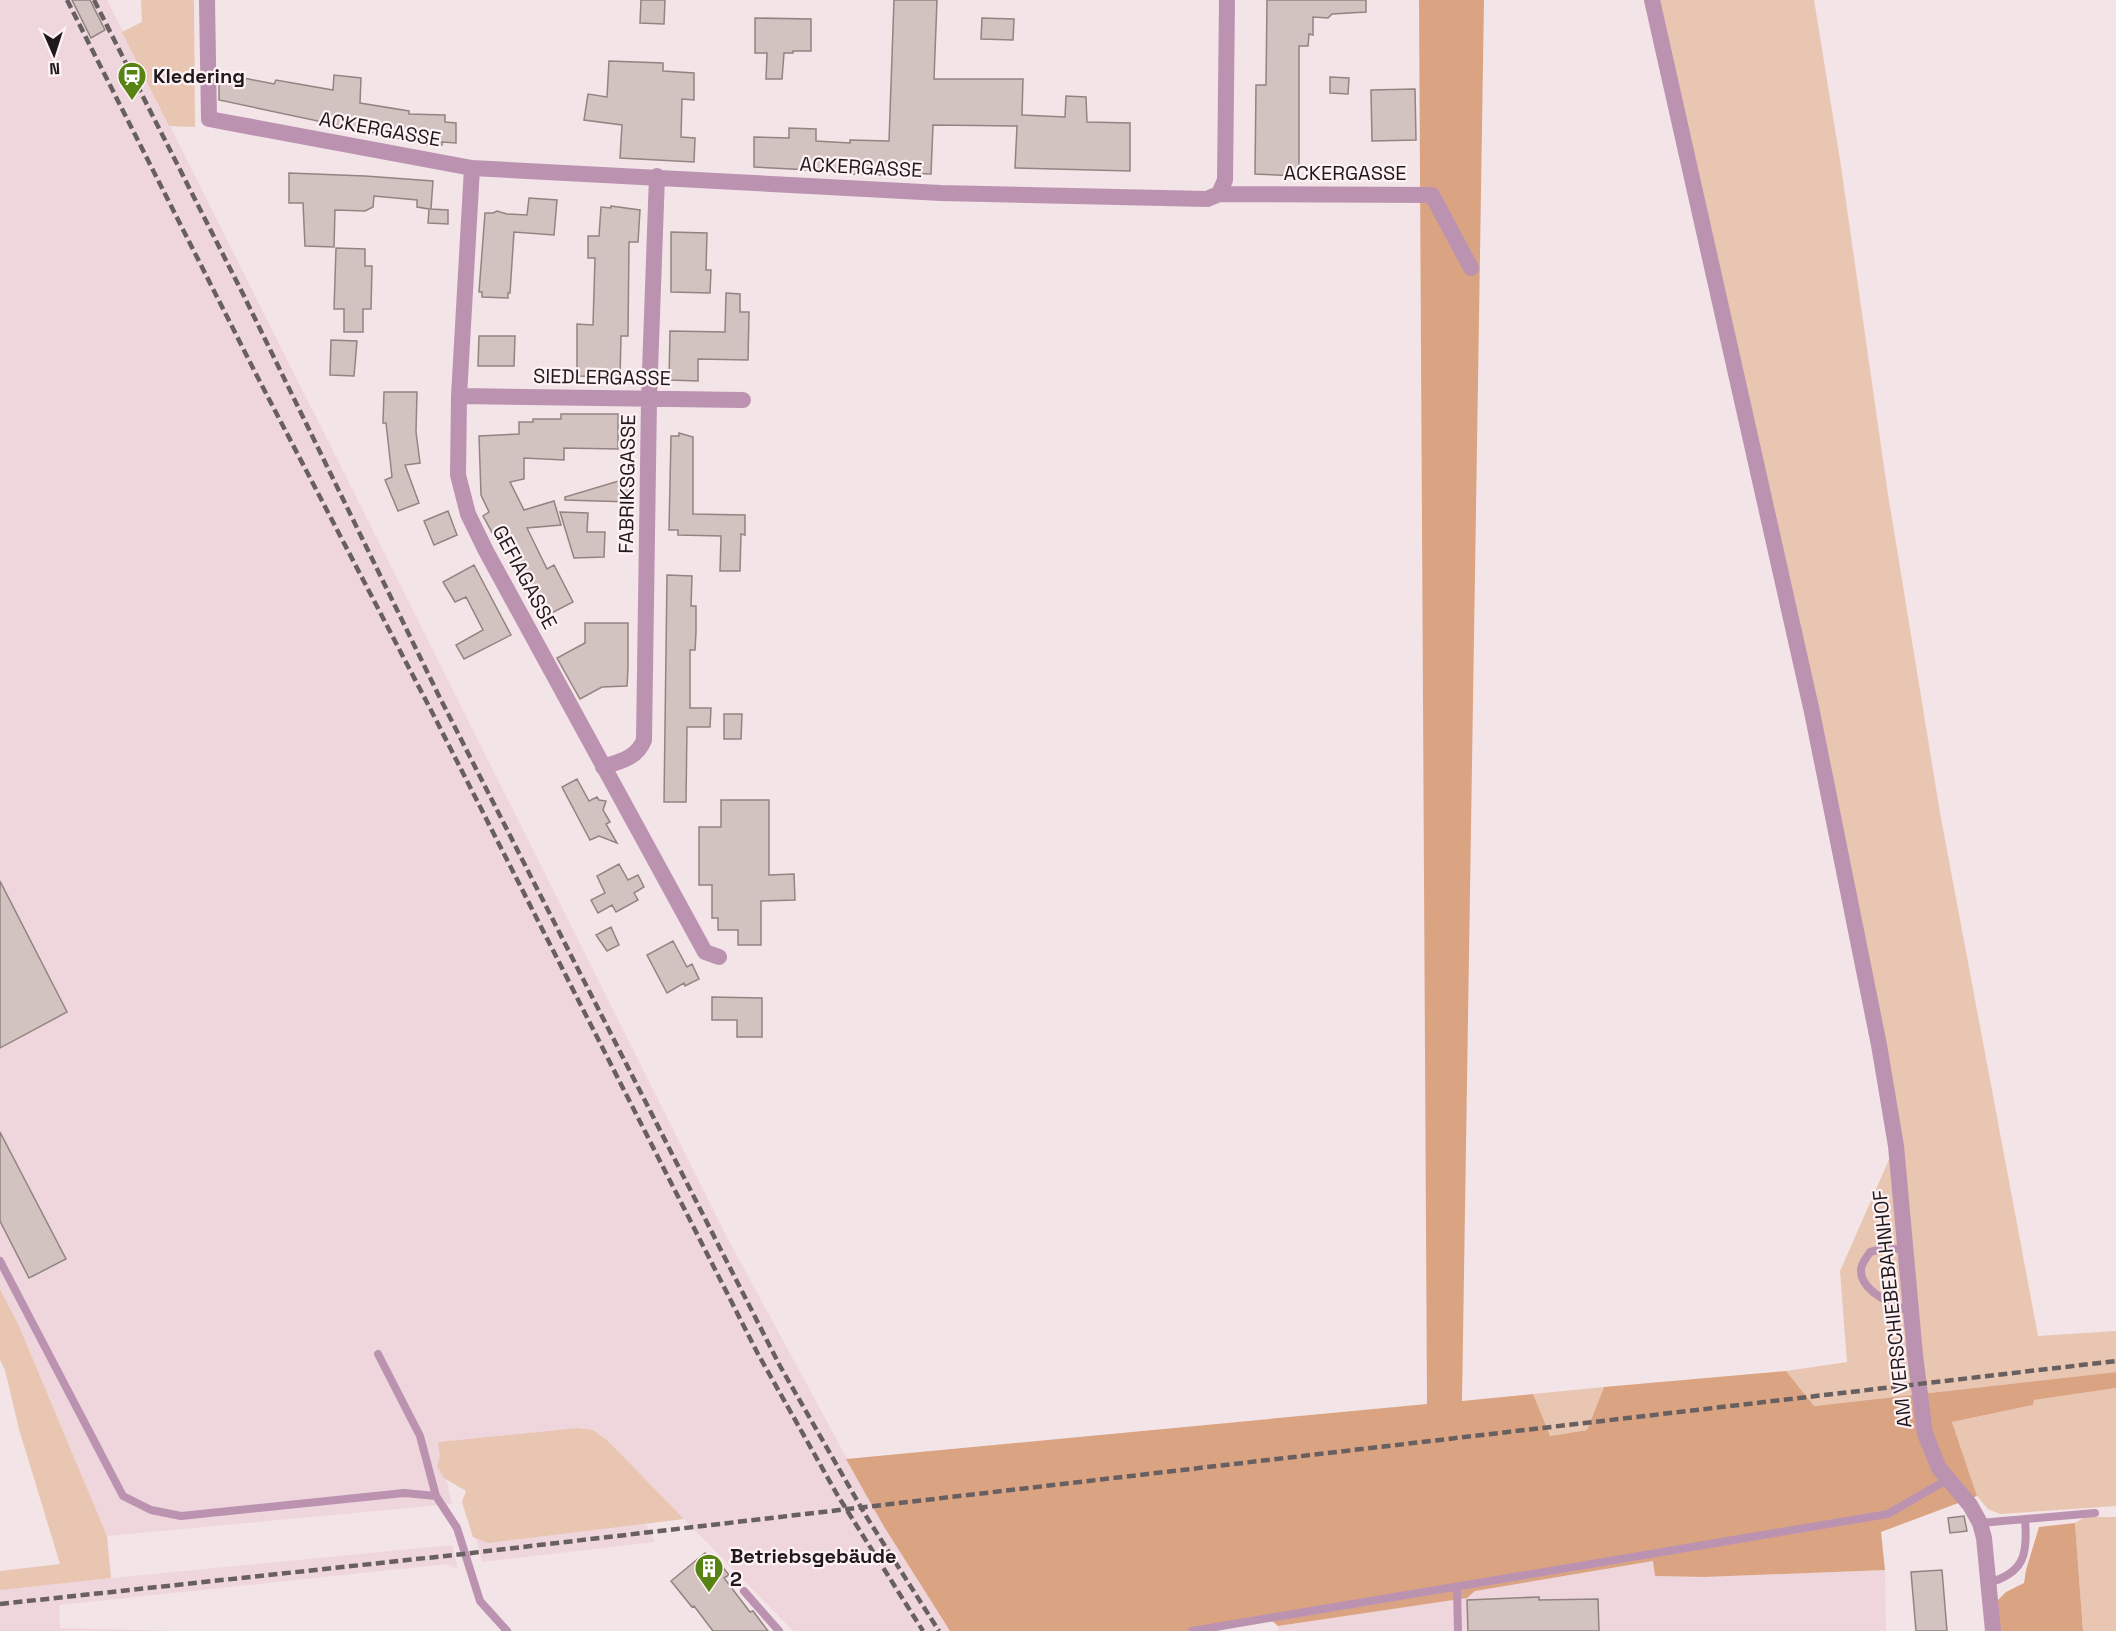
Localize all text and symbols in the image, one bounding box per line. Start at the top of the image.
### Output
north arrow [24,24,84,84]
text: N [49,58,61,79]
station icon: Kledering [116,60,148,102]
place label: Kledering [153,63,245,89]
street label: ACKERGASSE [317,106,443,152]
street label: ACKERGASSE [799,151,923,183]
street label: ACKERGASSE [1284,160,1406,186]
street label: SIEDLERGASSE [533,363,671,391]
street label: FABRIKSGASSE [613,414,641,554]
street label: GEFIAGASSE [487,521,563,633]
street label: AM VERSCHIEBEBAHNHOF [1867,1188,1917,1429]
place label: Betriebsgebäude 2 [730,1543,897,1592]
building icon: Betriebsgebäude 2 [693,1552,725,1594]

